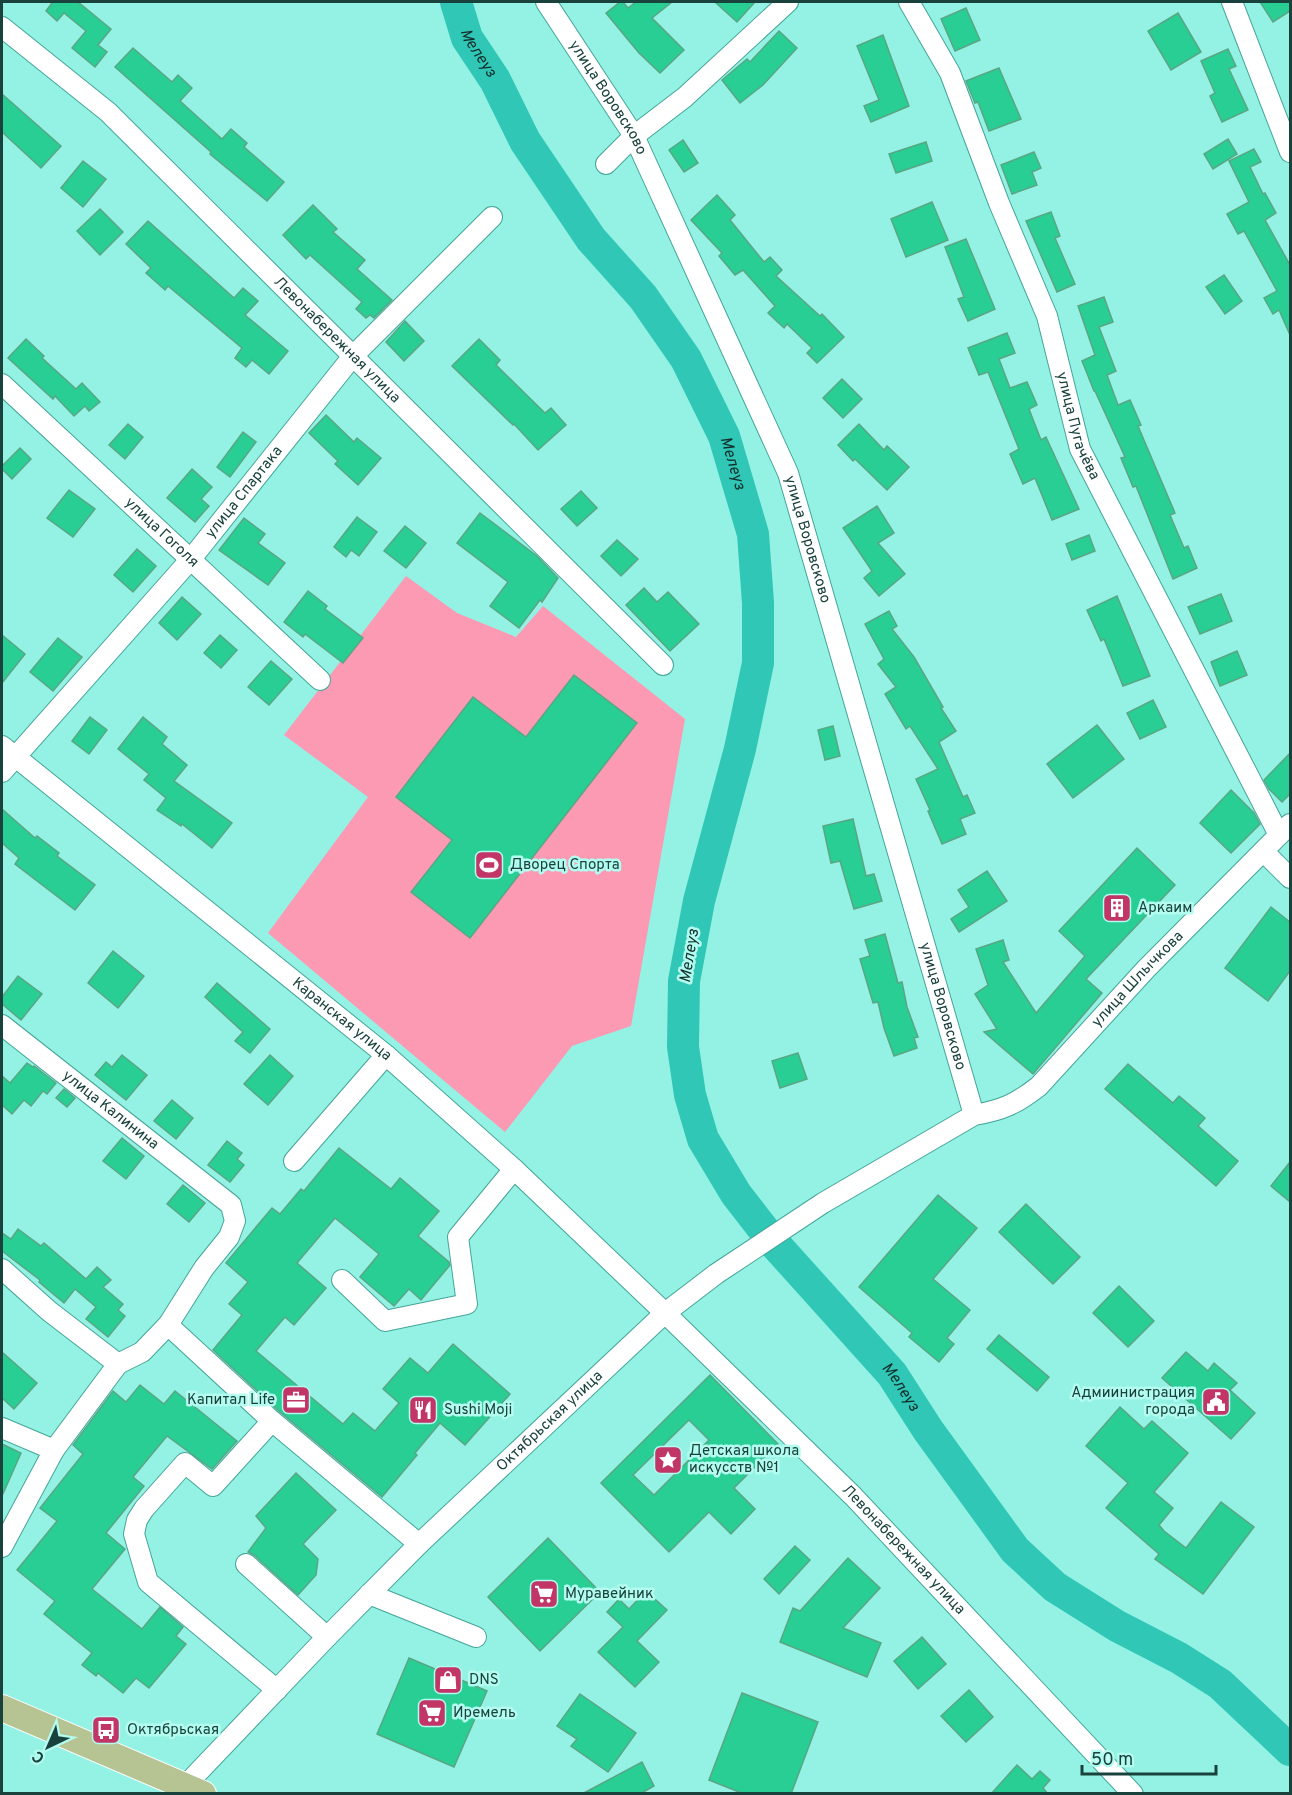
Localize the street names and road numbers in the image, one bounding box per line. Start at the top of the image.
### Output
street label: улица Воровсково [564,37,651,158]
street label: Левонабережная улица [269,273,404,407]
street label: улица Пугачёва [1052,370,1104,483]
street label: улица Спартака [201,442,287,543]
street label: улица Воровсково [780,473,835,605]
street label: улица Гоголя [120,493,203,572]
street label: улица Шлычкова [1088,927,1188,1031]
street label: улица Воровсково [915,940,970,1072]
street label: Каранская улица [288,974,396,1065]
street label: улица Калинина [58,1067,163,1154]
street label: Октябрьская улица [493,1367,607,1476]
street label: Левонабережная улица [838,1481,969,1619]

